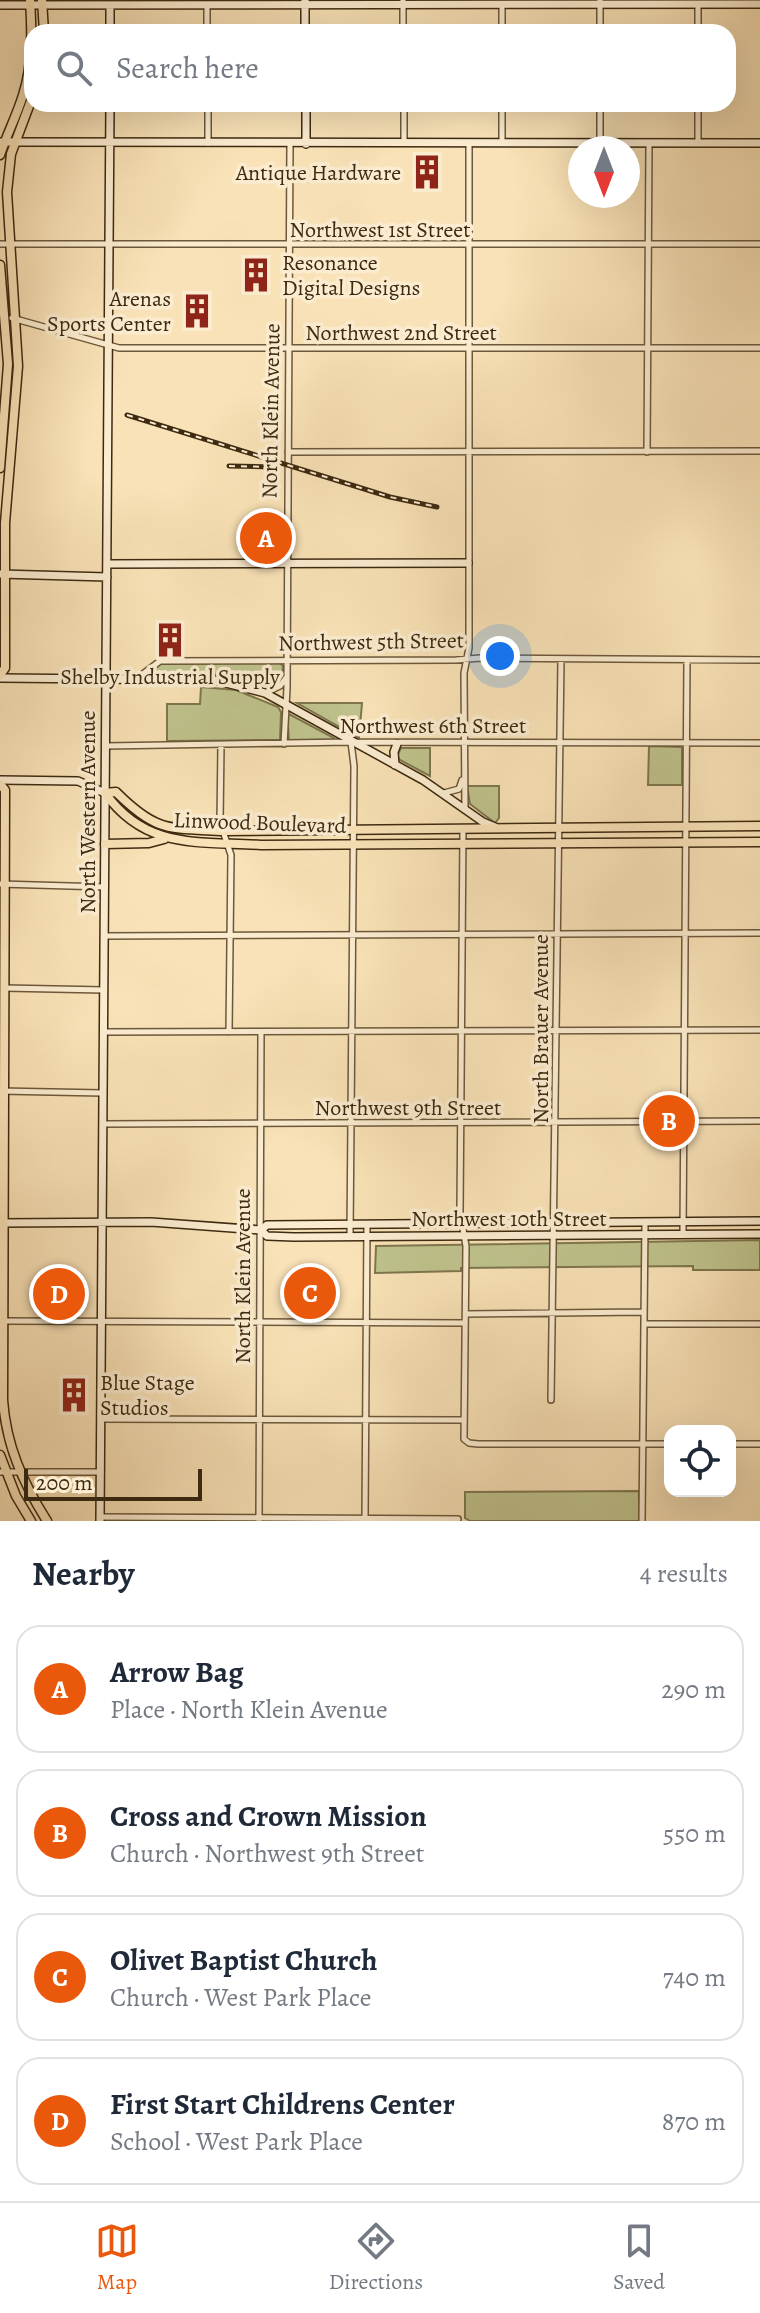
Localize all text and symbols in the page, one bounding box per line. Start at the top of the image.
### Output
search box [24,24,736,112]
icon: search [52,46,96,90]
text: Search here [116,48,259,88]
north arrow [568,136,640,208]
building icon: Antique Hardware [408,153,446,191]
place label: Antique Hardware [235,158,401,188]
street label: Northwest 1st Street [290,215,470,245]
place label: Resonance Digital Designs [282,248,420,303]
building icon: Resonance Digital Designs [237,256,275,294]
place label: Arenas Sports Center [47,284,171,339]
building icon: Arenas Sports Center [178,292,216,330]
street label: Northwest 2nd Street [305,318,497,348]
street label: North Klein Avenue [254,323,288,499]
pin: A [240,508,292,568]
building icon: Shelby Industrial Supply [151,621,189,659]
street label: Northwest 5th Street [278,625,464,659]
your location [480,636,520,676]
place label: Shelby Industrial Supply [60,662,280,692]
street label: North Western Avenue [73,710,103,914]
street label: Northwest 6th Street [340,711,526,741]
street label: Linwood Boulevard [173,805,347,841]
street label: North Brauer Avenue [526,934,556,1124]
pin: B [643,1091,695,1151]
street label: Northwest 9th Street [315,1093,501,1123]
street label: North Klein Avenue [228,1188,258,1364]
street label: Northwest 10th Street [411,1204,607,1234]
pin: C [284,1263,336,1323]
pin: D [33,1264,85,1324]
place label: Blue Stage Studios [100,1368,195,1423]
building icon: Blue Stage Studios [55,1376,93,1414]
map controls [664,1425,736,1497]
button: locate [664,1425,736,1497]
scale bar [24,1465,202,1501]
text: 200 m [36,1468,93,1498]
text: Nearby [32,1550,135,1597]
text: 4 results [640,1556,728,1591]
text: Arrow Bag [110,1652,244,1692]
text: A [52,1672,68,1707]
text: 290 m [661,1672,726,1707]
text: Place · North Klein Avenue [110,1692,388,1727]
text: Cross and Crown Mission [110,1796,427,1836]
text: B [52,1816,68,1851]
text: 550 m [663,1816,726,1851]
text: Church · Northwest 9th Street [110,1836,424,1871]
text: Olivet Baptist Church [110,1940,377,1980]
text: C [52,1960,68,1995]
text: 740 m [663,1960,726,1995]
text: Church · West Park Place [110,1980,371,2015]
text: First Start Childrens Center [110,2084,455,2124]
text: D [51,2104,69,2139]
text: 870 m [662,2104,726,2139]
text: School · West Park Place [110,2124,363,2159]
tab: Map [95,2219,139,2297]
tab: Directions [329,2219,423,2297]
tab: Saved [613,2219,665,2297]

